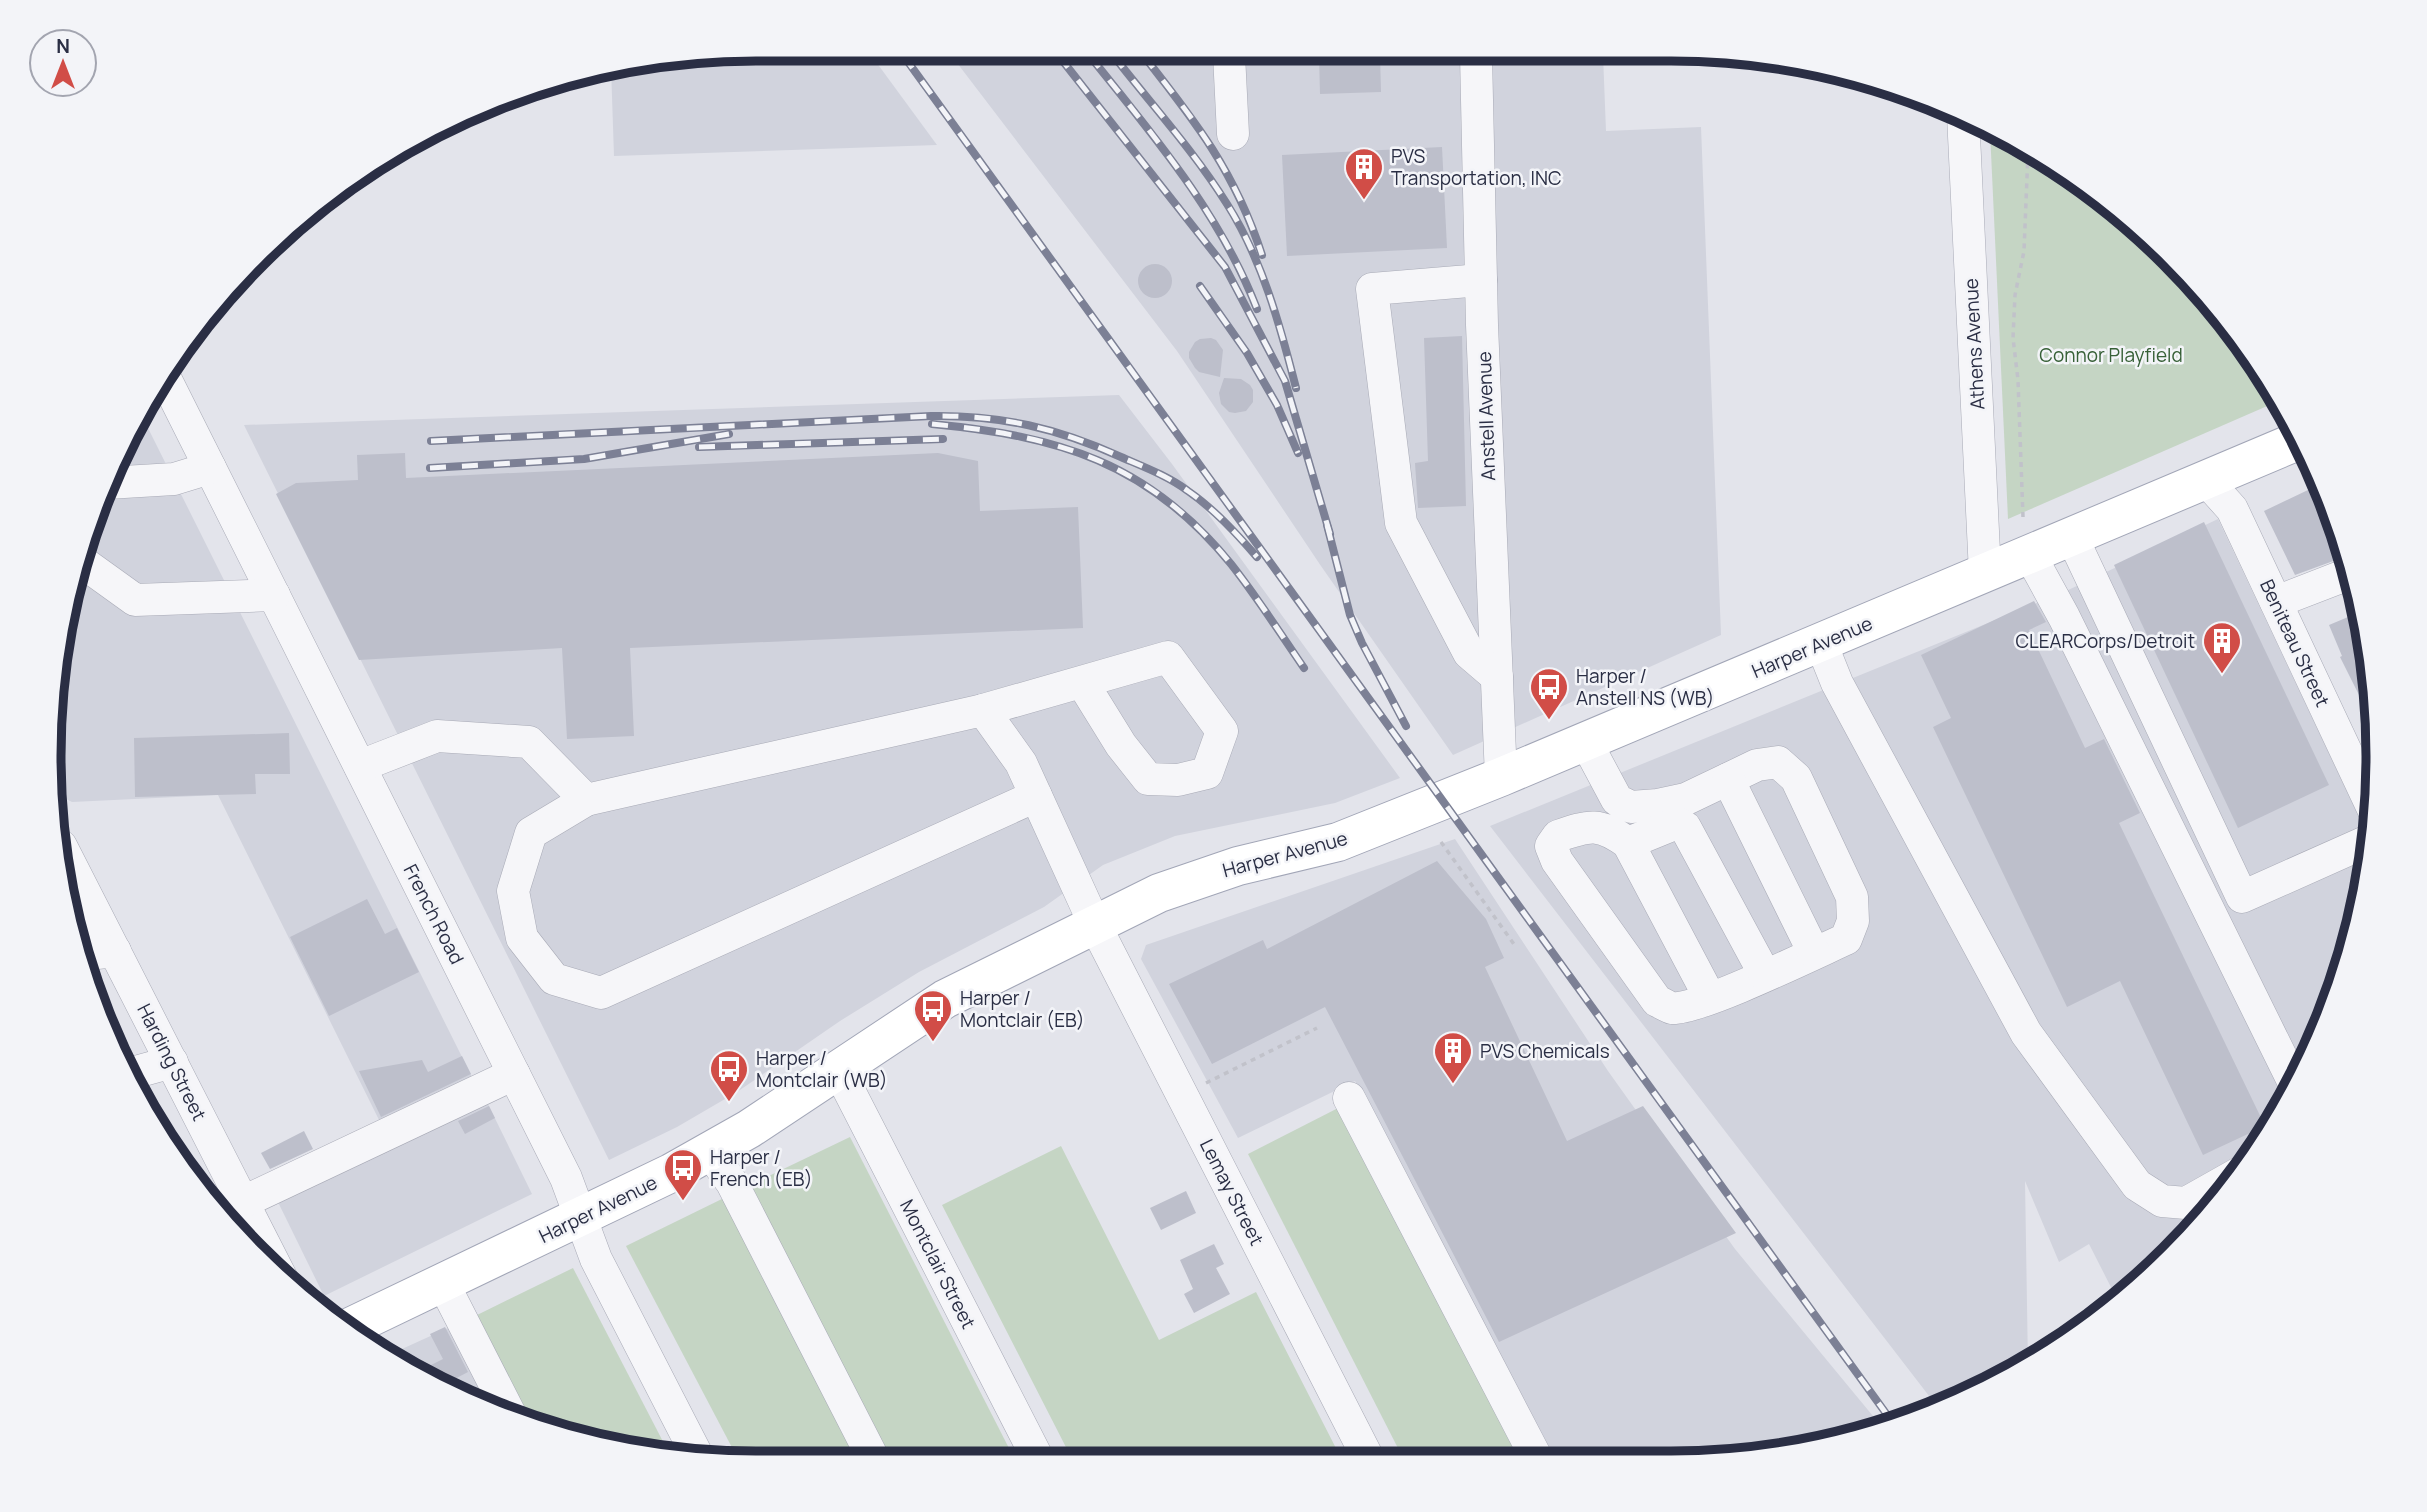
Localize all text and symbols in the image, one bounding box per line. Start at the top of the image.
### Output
north arrow [28,28,98,98]
text: N [56,33,70,59]
place label: PVS Transportation, INC [1391,143,1562,191]
building icon: PVS Transportation, INC [1343,146,1385,201]
street label: Athens Avenue [1958,278,1990,410]
park label: Connor Playfield [2039,342,2183,368]
street label: Anstell Avenue [1471,351,1501,481]
street label: Beniteau Street [2254,575,2336,711]
street label: Harper Avenue [1748,610,1876,684]
building icon: CLEARCorps/Detroit [2201,620,2243,675]
place label: CLEARCorps/Detroit [2015,628,2195,654]
place label: Harper / Anstell NS (WB) [1576,663,1714,711]
bus stop icon: Harper / Anstell NS (WB) [1528,666,1570,721]
street label: Harper Avenue [1220,825,1350,883]
street label: French Road [398,860,470,968]
place label: Harper / Montclair (EB) [960,985,1085,1033]
bus stop icon: Harper / Montclair (EB) [912,988,954,1043]
street label: Harding Street [131,999,213,1125]
building icon: PVS Chemicals [1432,1030,1474,1085]
place label: PVS Chemicals [1480,1038,1610,1064]
place label: Harper / Montclair (WB) [756,1045,888,1093]
bus stop icon: Harper / Montclair (WB) [708,1048,750,1103]
street label: Lemay Street [1194,1134,1270,1250]
place label: Harper / French (EB) [710,1144,813,1192]
bus stop icon: Harper / French (EB) [662,1147,704,1202]
street label: Harper Avenue [535,1169,661,1249]
street label: Montclair Street [894,1195,982,1333]

